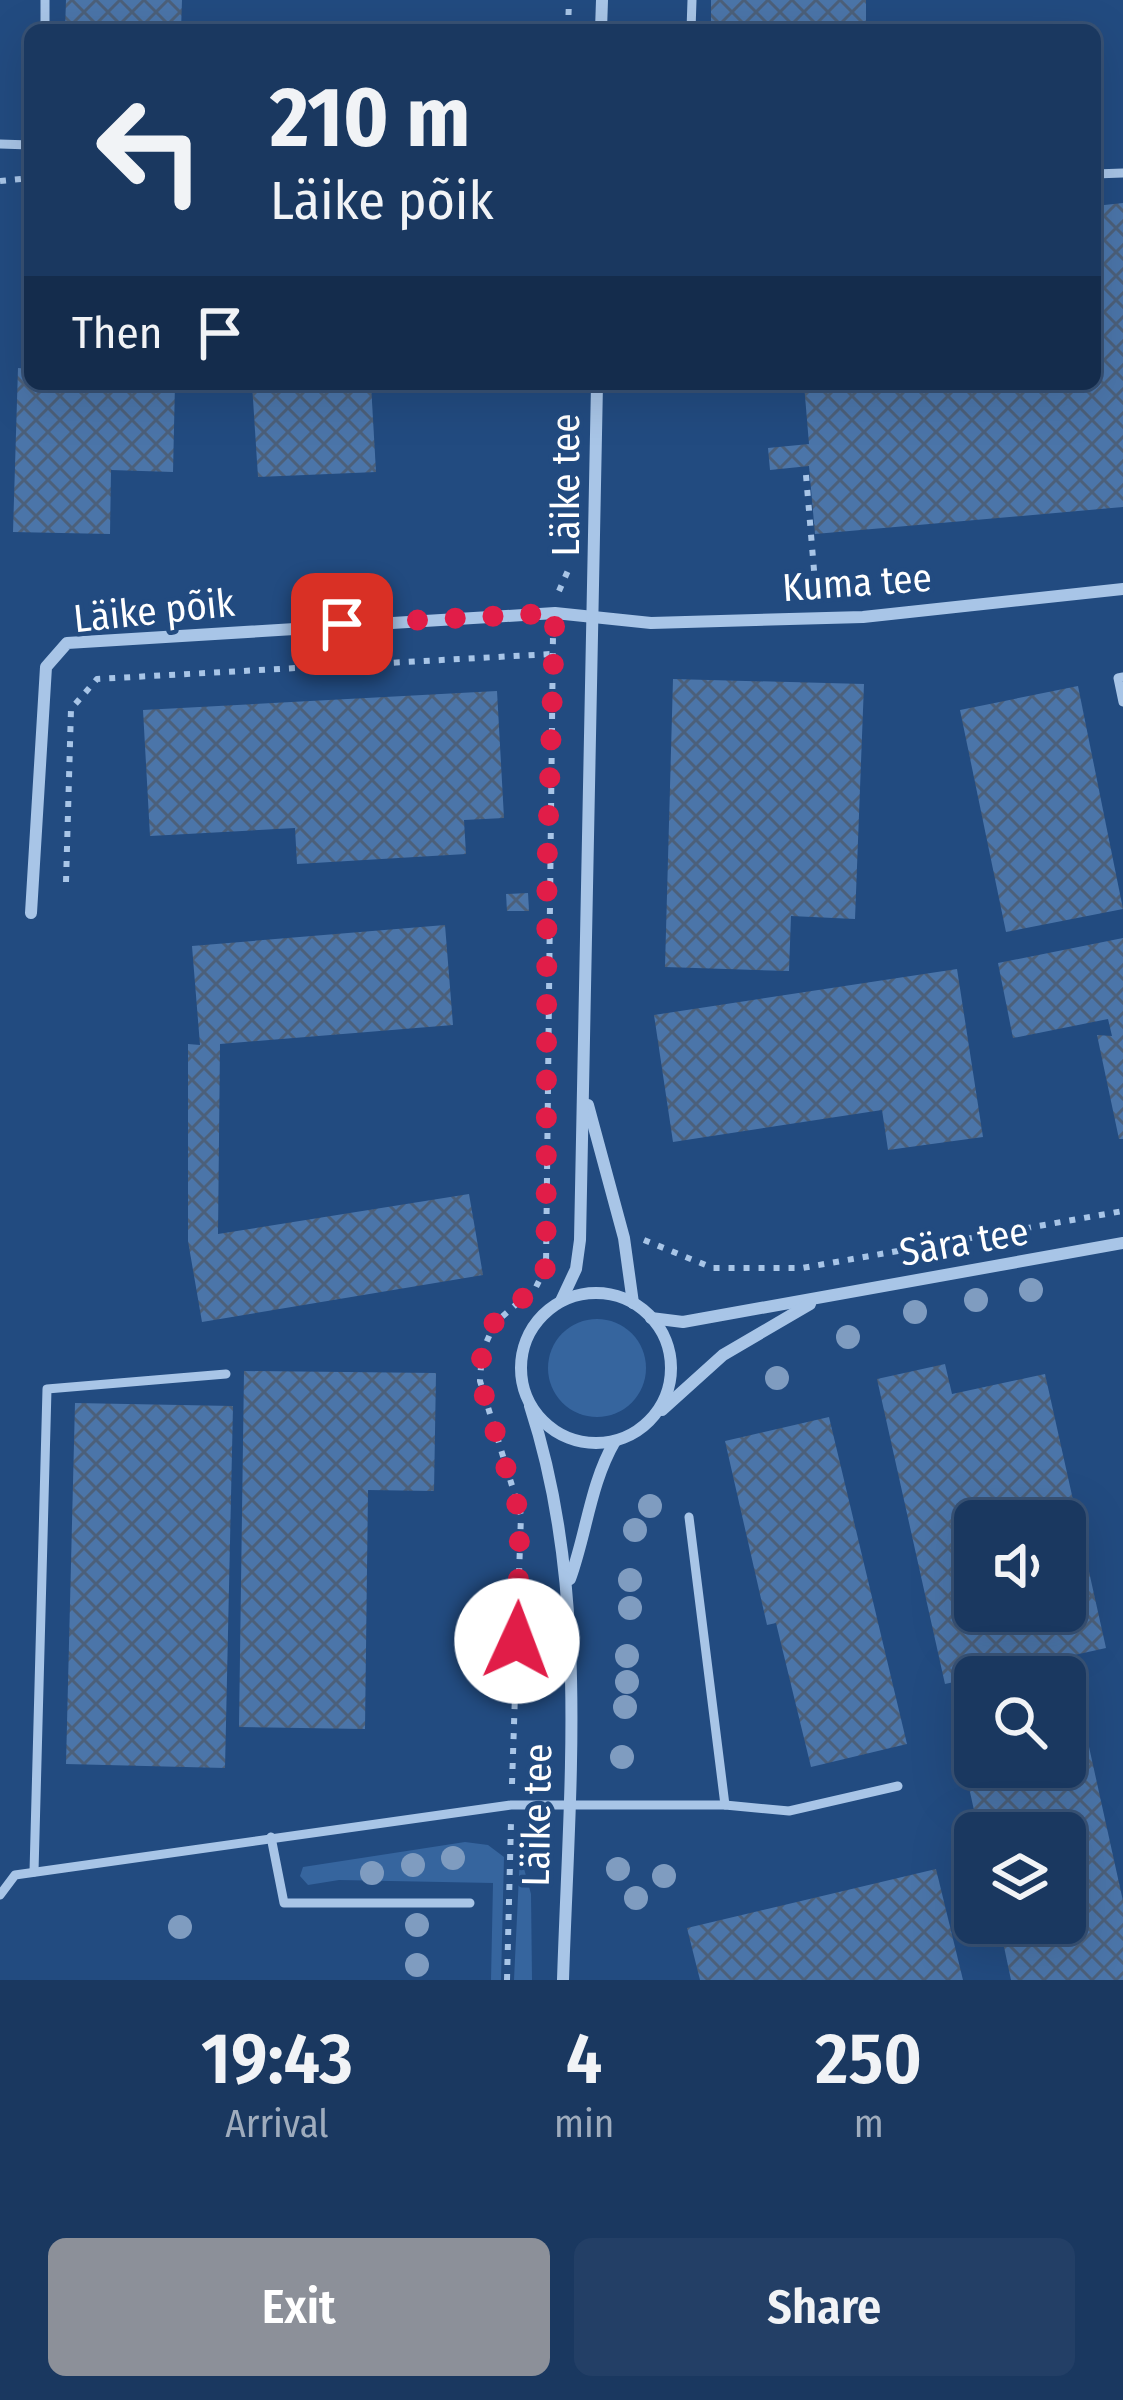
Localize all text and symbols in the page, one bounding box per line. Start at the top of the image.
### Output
text: 210 m [270,67,470,168]
icon: left [72,72,228,228]
text: Läike põik [270,169,494,233]
icon: arrive [187,300,253,366]
text: Then [72,306,163,360]
street label: Läike tee [543,414,589,556]
street label: Kuma tee [781,555,933,611]
pin [291,573,393,675]
street label: Läike põik [71,580,238,642]
icon: arrive [309,591,375,657]
street label: Sära tee [896,1208,1032,1276]
map controls [954,1500,1086,1944]
button: sound [954,1500,1086,1632]
position arrow [454,1578,580,1704]
button: search [954,1656,1086,1788]
street label: Läike tee [513,1743,561,1887]
button: layers [954,1812,1086,1944]
text: 19:43 [201,2016,353,2102]
text: 4 [566,2016,602,2102]
text: 250 [815,2016,922,2102]
text: Arrival [225,2101,329,2147]
text: min [554,2101,614,2147]
text: m [854,2101,884,2147]
button: Exit [48,2238,550,2376]
button: Share [574,2238,1075,2376]

